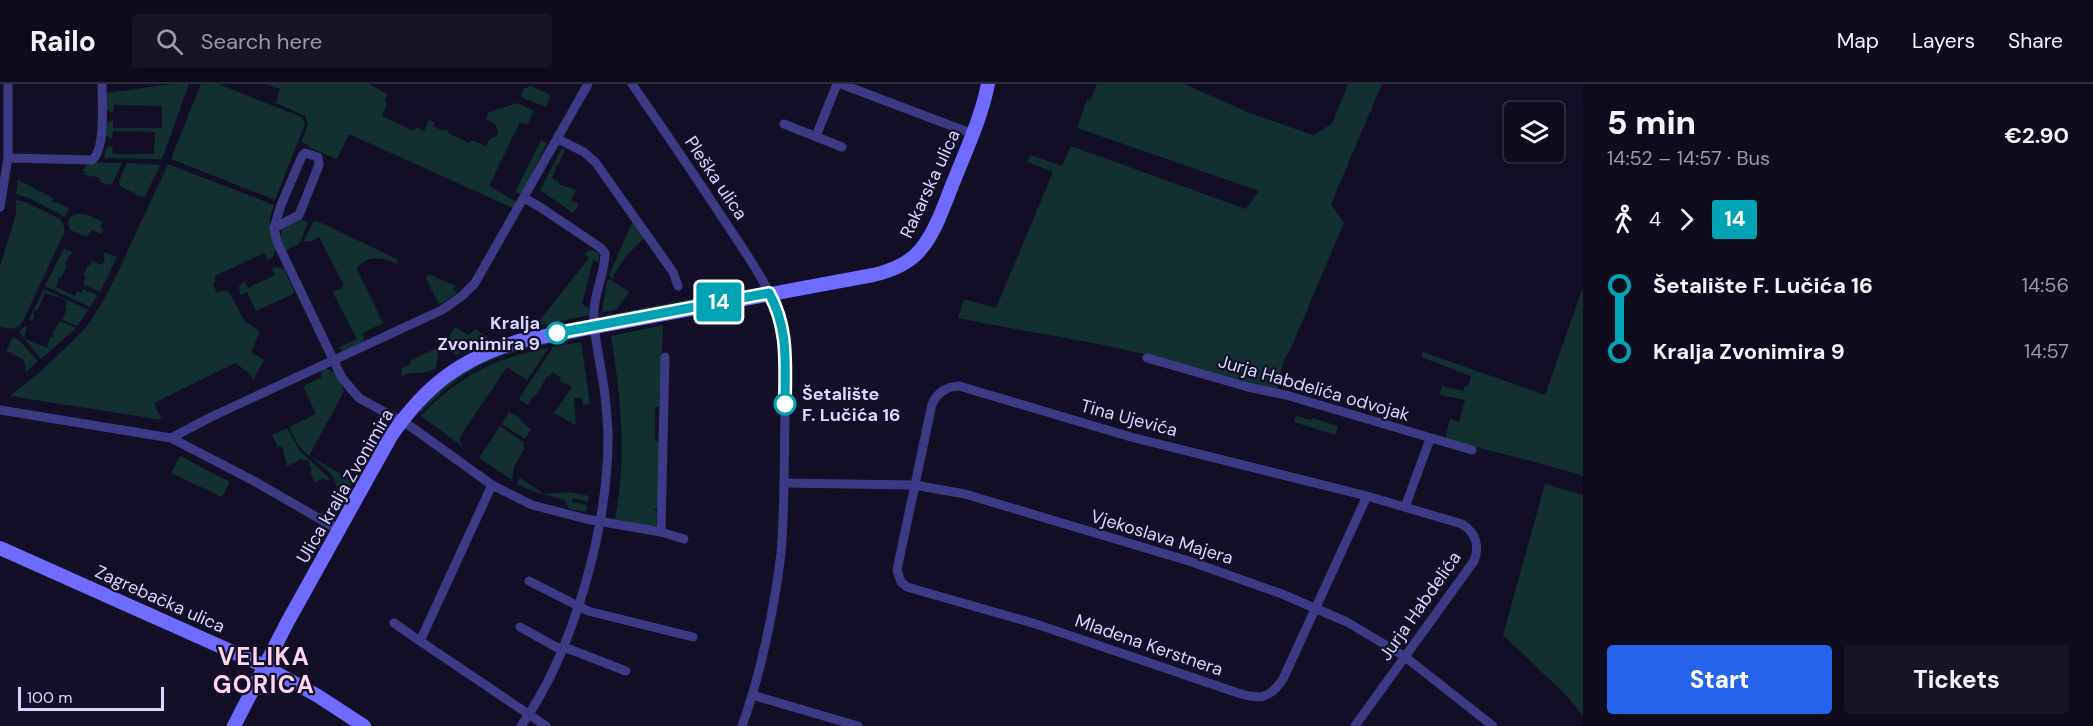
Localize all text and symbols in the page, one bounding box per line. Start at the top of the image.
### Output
search box [132,14,552,68]
text: Railo [30,23,96,60]
icon: search [153,25,186,58]
text: Search here [201,27,322,56]
text: Map [1837,27,1879,55]
text: Layers [1912,27,1975,55]
text: Share [2008,27,2063,55]
text: 5 min [1607,101,1696,144]
map controls [1504,102,1564,162]
button: layers [1504,102,1564,162]
text: €2.90 [2005,121,2069,150]
street label: Rakarska ulica [894,126,966,242]
street label: Pleška ulica [679,131,753,225]
text: 14:52 – 14:57 · Bus [1607,145,1770,171]
icon: walk [1607,203,1640,236]
icon: forward [1670,203,1703,236]
text: 14 [1724,205,1745,233]
text: 4 [1649,206,1661,232]
text: Šetalište F. Lučića 16 [1653,271,1873,300]
text: 14:56 [2022,272,2069,298]
line badge: 14 [692,282,746,322]
text: 14 [708,288,730,316]
place label: Kralja Zvonimira 9 [437,311,540,356]
marker: Kralja Zvonimira 9 [546,322,568,344]
text: Kralja Zvonimira 9 [1653,337,1845,366]
text: 14:57 [2024,338,2069,364]
street label: Jurja Habdelića odvojak [1216,349,1412,427]
place label: Šetalište F. Lučića 16 [802,382,900,427]
marker: Šetalište F. Lučića 16 [774,393,796,415]
street label: Tina Ujevića [1078,394,1180,442]
street label: Ulica kralja Zvonimira [291,404,399,568]
street label: Vjekoslava Majera [1088,504,1236,570]
street label: Jurja Habdelića [1373,547,1467,665]
street label: Zagrebačka ulica [91,560,229,638]
street label: Mladena Kerstnera [1072,608,1226,682]
district label: VELIKA GORICA [213,641,315,700]
button: Start [1607,645,1832,714]
button: Tickets [1844,645,2069,714]
scale bar [18,684,164,712]
text: 100 m [27,687,72,708]

